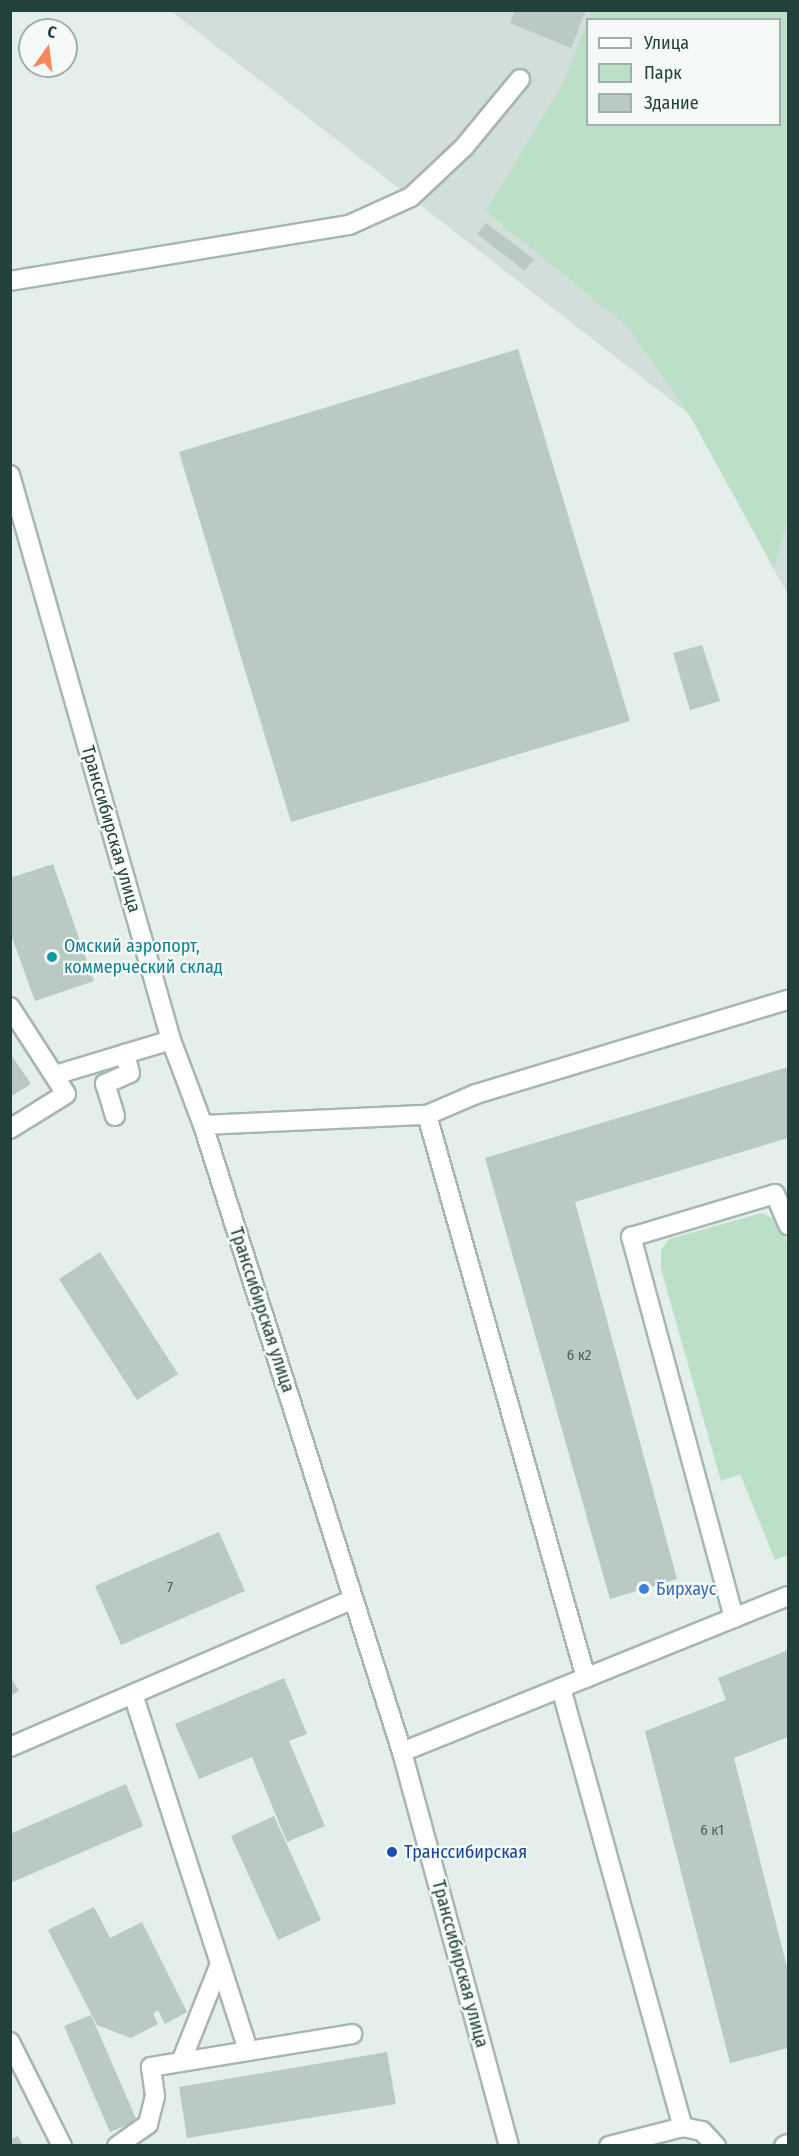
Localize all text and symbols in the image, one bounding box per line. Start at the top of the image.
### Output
north arrow [18,18,78,78]
legend [586,18,781,126]
text: С [46,22,58,42]
text: Улица [644,32,689,54]
text: Парк [644,62,682,84]
text: Здание [644,92,699,114]
street label: Транссибирская улица [77,743,145,915]
place label: Омский аэропорт, коммерческий склад [64,936,223,978]
marker: Омский аэропорт, коммерческий склад [45,950,59,964]
street label: Транссибирская улица [225,1225,299,1395]
house number: 6 к2 [567,1347,591,1365]
place label: Бирхаус [656,1578,716,1600]
house number: 7 [167,1579,173,1597]
marker: Бирхаус [637,1582,651,1596]
house number: 6 к1 [700,1822,724,1840]
place label: Транссибирская [404,1841,527,1863]
marker: Транссибирская [385,1845,399,1859]
street label: Транссибирская улица [427,1878,493,2050]

